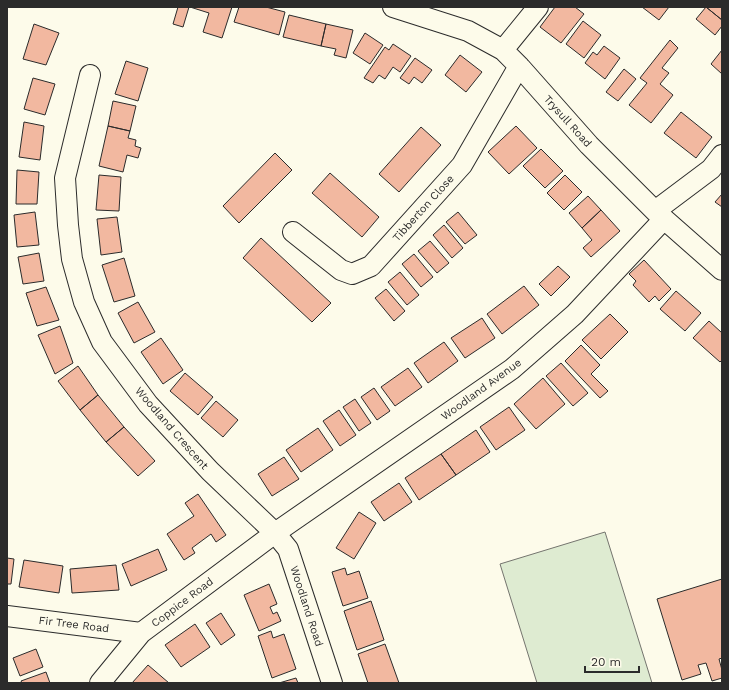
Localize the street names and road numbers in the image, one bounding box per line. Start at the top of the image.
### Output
street label: Trysull Road [541,93,594,150]
street label: Tibberton Close [390,172,457,244]
street label: Woodland Avenue [439,356,524,423]
street label: Woodland Crescent [132,384,211,473]
street label: Woodland Road [287,564,326,648]
street label: Coppice Road [149,575,216,630]
street label: Fir Tree Road [38,614,110,635]

